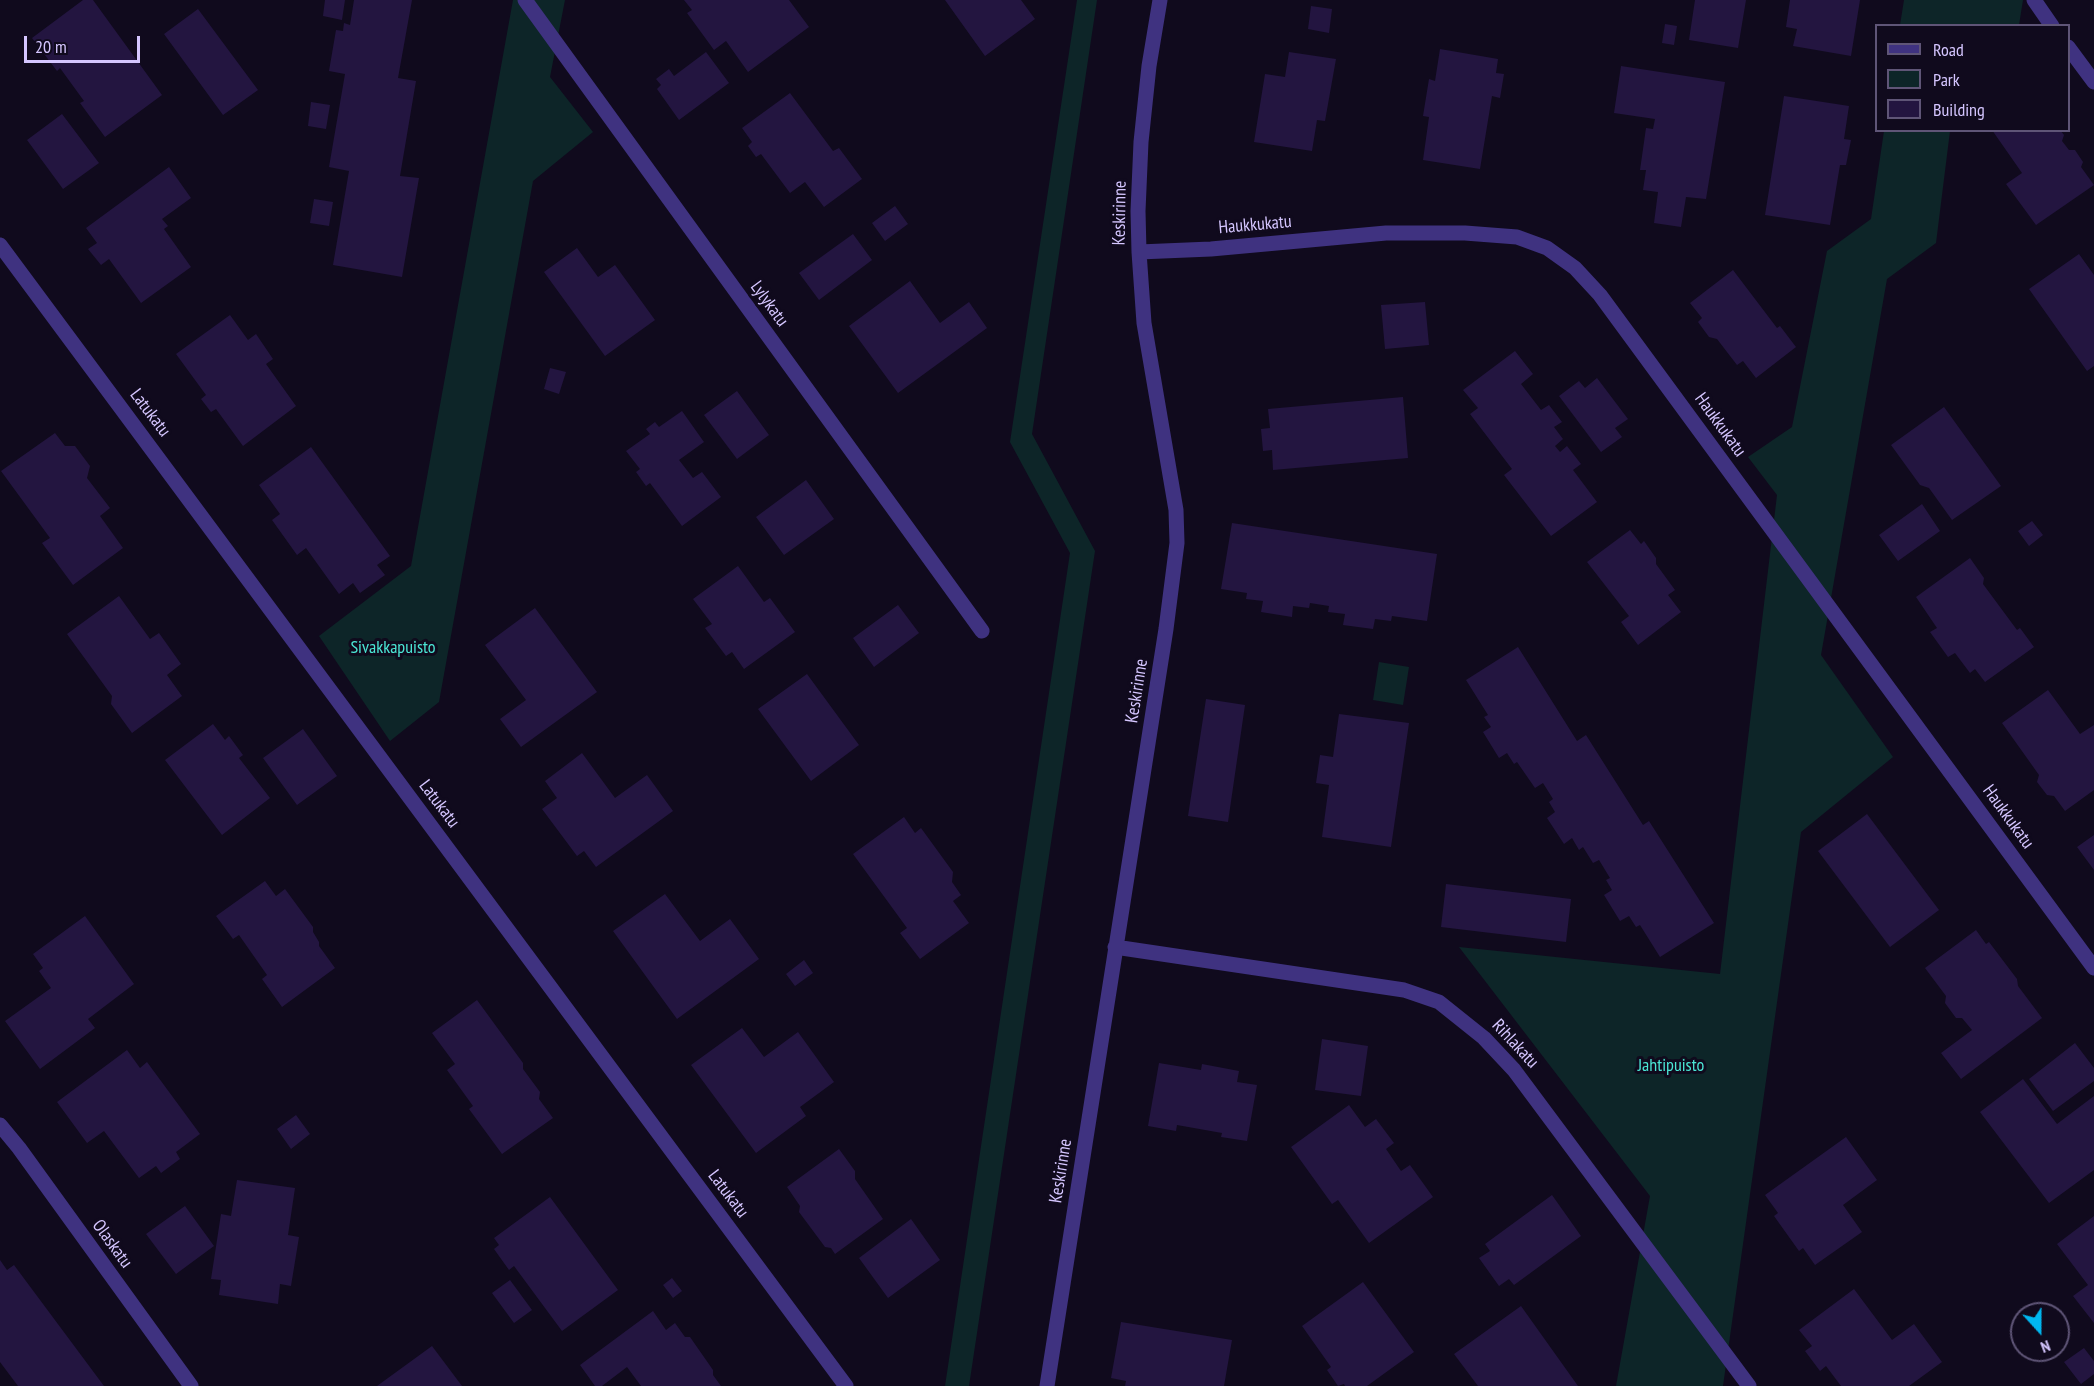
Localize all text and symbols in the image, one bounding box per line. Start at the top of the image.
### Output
scale bar [27,24,142,62]
legend [1875,24,2070,132]
text: 20 m [35,35,67,58]
text: Road [1933,38,1964,61]
text: Park [1933,68,1960,91]
text: Building [1933,98,1985,121]
street label: Keskirinne [1109,180,1131,246]
street label: Haukkukatu [1218,211,1292,239]
street label: Lylykatu [745,277,793,331]
street label: Latukatu [125,385,175,441]
street label: Haukkukatu [1690,389,1750,461]
park label: Sivakkapuisto [350,637,436,659]
street label: Keskirinne [1121,657,1153,725]
street label: Latukatu [414,776,464,832]
street label: Haukkukatu [1978,781,2038,853]
street label: Rihlakatu [1487,1015,1543,1073]
park label: Jahtipuisto [1638,1055,1704,1077]
street label: Keskirinne [1045,1137,1077,1205]
street label: Latukatu [703,1166,753,1222]
street label: Olaskatu [87,1216,137,1272]
north arrow [2010,1302,2070,1362]
text: N [2038,1336,2053,1358]

